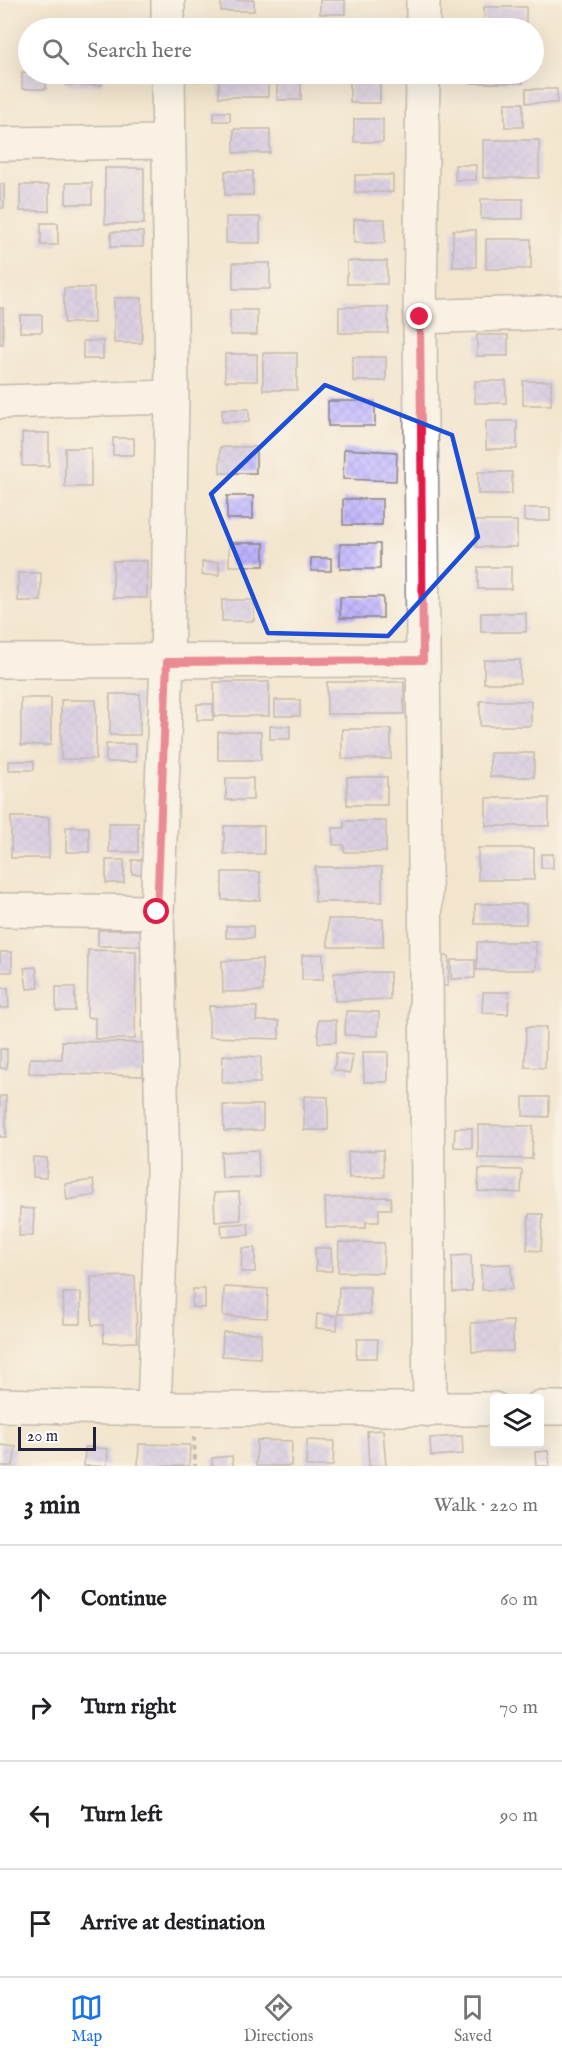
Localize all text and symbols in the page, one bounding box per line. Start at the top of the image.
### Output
search box [18,18,544,84]
icon: search [39,35,72,68]
text: Search here [87,37,192,65]
route end [406,303,432,329]
route start [143,898,169,924]
map controls [490,1394,544,1448]
button: layers [490,1394,544,1448]
scale bar [18,1424,96,1452]
text: 20 m [27,1427,58,1447]
text: 3 min [24,1489,80,1522]
text: Walk · 220 m [434,1493,538,1518]
icon: ahead [24,1583,57,1616]
text: Continue [81,1585,167,1613]
text: 60 m [500,1587,538,1612]
icon: right [24,1691,57,1724]
text: Turn right [81,1693,176,1721]
text: 70 m [499,1695,538,1720]
icon: left [24,1799,57,1832]
text: Turn left [81,1801,163,1829]
text: 90 m [500,1803,538,1828]
icon: arrive [24,1907,57,1940]
text: Arrive at destination [81,1909,265,1937]
tab: Map [70,1991,103,2047]
tab: Directions [244,1991,313,2047]
tab: Saved [454,1991,492,2047]

